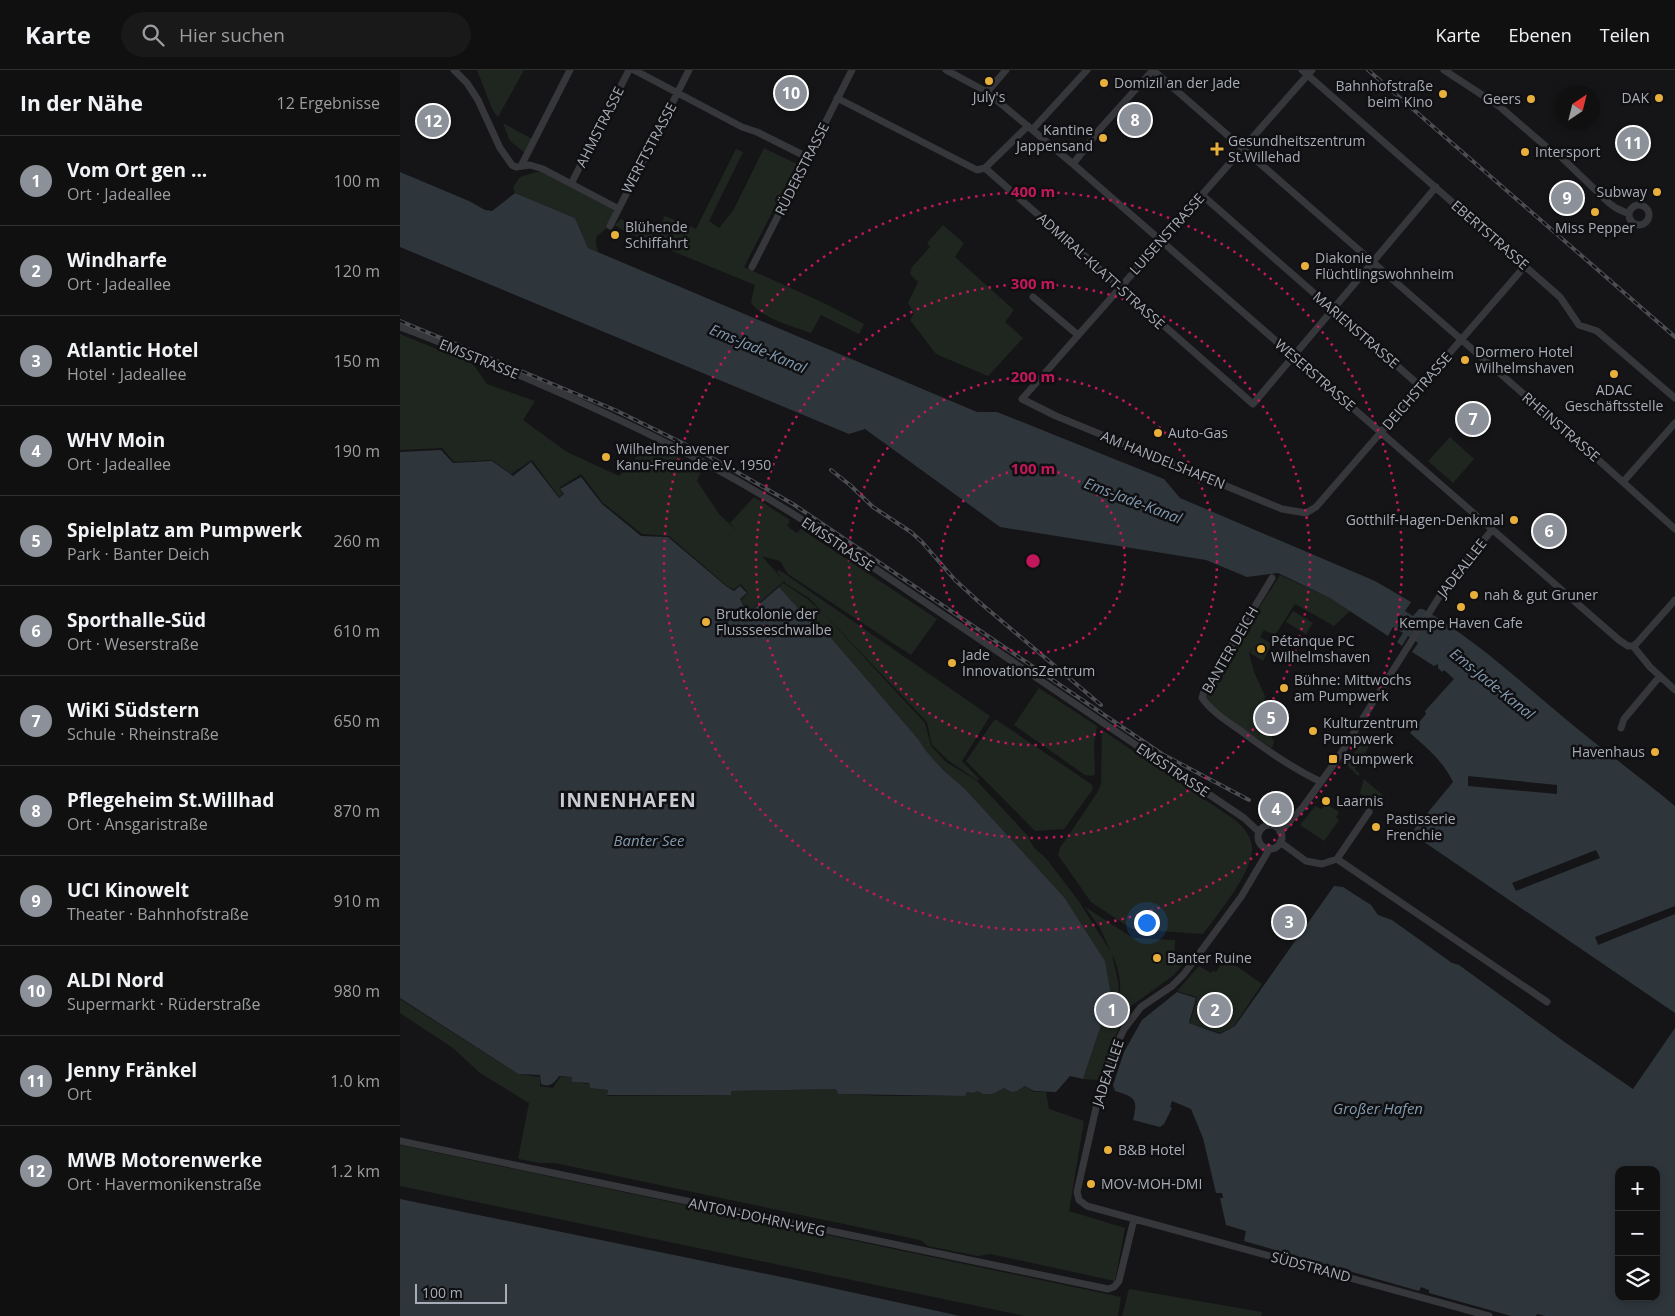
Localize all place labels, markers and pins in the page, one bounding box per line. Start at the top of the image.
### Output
place label: Domizil an der Jade [1114,73,1240,92]
pin: 10 [775,74,807,112]
marker: July's [983,75,995,87]
place label: Bahnhofstraße beim Kino [1336,76,1433,111]
marker: Domizil an der Jade [1098,77,1110,89]
place label: July's [971,87,1006,106]
marker: Bahnhofstraße beim Kino [1437,88,1449,100]
place label: DAK [1621,88,1649,107]
place label: Geers [1483,89,1521,108]
marker: DAK [1653,92,1665,104]
marker: Geers [1525,93,1537,105]
pin: 8 [1119,101,1151,139]
pin: 12 [417,102,449,140]
place label: Kantine Jappensand [1014,120,1093,155]
pin: 11 [1617,124,1649,162]
place label: Gesundheitszentrum St.Willehad [1228,131,1365,166]
marker: Kantine Jappensand [1097,132,1109,144]
marker: Gesundheitszentrum St.Willehad [1210,142,1224,156]
place label: Intersport [1535,142,1600,161]
marker: Intersport [1519,146,1531,158]
pin: 9 [1551,179,1583,217]
place label: Subway [1597,182,1648,201]
marker: Subway [1651,186,1663,198]
marker: Miss Pepper [1589,206,1601,218]
place label: Blühende Schiffahrt [625,217,688,252]
place label: Miss Pepper [1555,218,1635,237]
marker: Blühende Schiffahrt [609,229,621,241]
place label: Diakonie Flüchtlingswohnheim [1315,248,1454,283]
marker: Diakonie Flüchtlingswohnheim [1299,260,1311,272]
place label: Dormero Hotel Wilhelmshaven [1475,342,1574,377]
marker: Dormero Hotel Wilhelmshaven [1459,354,1471,366]
marker: ADAC Geschäftsstelle [1608,368,1620,380]
place label: ADAC Geschäftsstelle [1565,380,1663,415]
pin: 7 [1457,400,1489,438]
place label: Auto-Gas [1168,423,1228,442]
marker: Auto-Gas [1152,427,1164,439]
place label: Wilhelmshavener Kanu-Freunde e.V. 1950 [616,439,771,474]
marker: Wilhelmshavener Kanu-Freunde e.V. 1950 [600,451,612,463]
place label: Gotthilf-Hagen-Denkmal [1346,510,1504,529]
pin: 6 [1533,512,1565,550]
marker: Gotthilf-Hagen-Denkmal [1508,514,1520,526]
centre of rings [1024,552,1042,570]
place label: nah & gut Gruner [1484,585,1598,604]
marker: nah & gut Gruner [1468,589,1480,601]
marker: Kempe Haven Cafe [1455,601,1467,613]
place label: Brutkolonie der Flussseeschwalbe [716,604,832,639]
place label: Kempe Haven Cafe [1399,613,1523,632]
marker: Brutkolonie der Flussseeschwalbe [700,616,712,628]
place label: Pétanque PC Wilhelmshaven [1271,631,1370,666]
marker: Pétanque PC Wilhelmshaven [1255,643,1267,655]
place label: Jade InnovationsZentrum [960,645,1095,680]
marker: Jade InnovationsZentrum [946,657,958,669]
place label: Bühne: Mittwochs am Pumpwerk [1294,670,1412,705]
marker: Bühne: Mittwochs am Pumpwerk [1278,682,1290,694]
pin: 5 [1255,699,1287,737]
place label: Kulturzentrum Pumpwerk [1323,713,1418,748]
marker: Kulturzentrum Pumpwerk [1307,725,1319,737]
place label: Havenhaus [1572,742,1645,761]
marker: Havenhaus [1649,746,1661,758]
place label: Pumpwerk [1343,749,1414,768]
marker: Pumpwerk [1327,753,1339,765]
pin: 4 [1260,790,1292,828]
place label: Laarnis [1336,791,1384,810]
marker: Laarnis [1320,795,1332,807]
place label: Pastisserie Frenchie [1386,809,1456,844]
marker: Pastisserie Frenchie [1370,821,1382,833]
pin: 3 [1273,903,1305,941]
place label: Banter Ruine [1167,948,1252,967]
marker: Banter Ruine [1151,952,1163,964]
pin: 1 [1096,991,1128,1029]
pin: 2 [1199,991,1231,1029]
place label: B&B Hotel [1118,1140,1185,1159]
marker: B&B Hotel [1102,1144,1114,1156]
place label: MOV-MOH-DMI [1101,1174,1202,1193]
marker: MOV-MOH-DMI [1085,1178,1097,1190]

